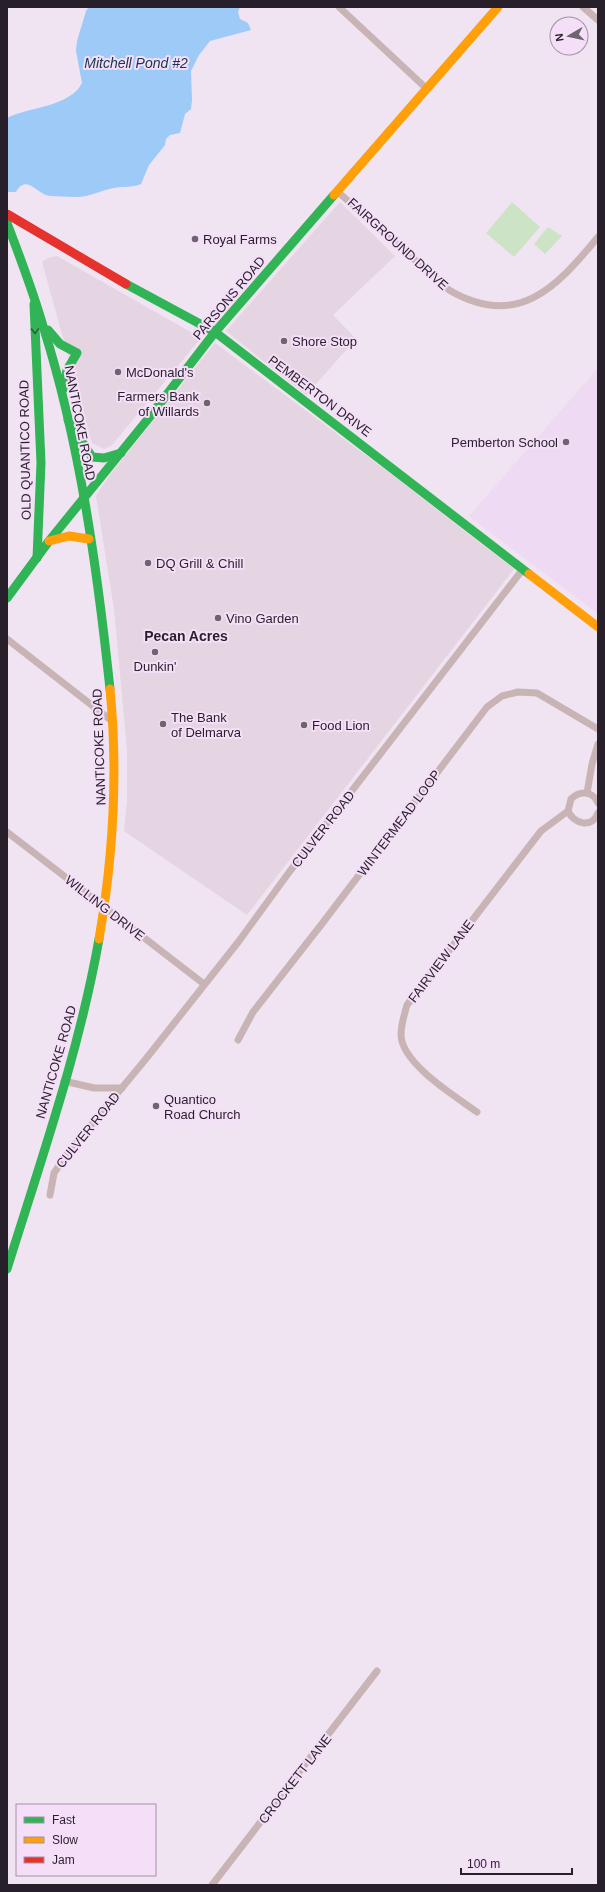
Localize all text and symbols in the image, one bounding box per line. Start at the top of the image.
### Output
north arrow [549,16,589,56]
text: N [553,33,566,42]
water label: Mitchell Pond #2 [84,55,188,71]
street label: FAIRGROUND DRIVE [345,195,452,293]
place label: Royal Farms [203,232,277,247]
marker: Royal Farms [190,234,200,244]
street label: PARSONS ROAD [190,253,268,343]
one-way arrow [31,328,40,334]
place label: Shore Stop [292,334,357,349]
marker: Shore Stop [279,336,289,346]
street label: PEMBERTON DRIVE [265,352,375,440]
street label: NANTICOKE ROAD [61,364,99,482]
place label: McDonald's [126,365,194,380]
marker: McDonald's [113,367,123,377]
street label: OLD QUANTICO ROAD [16,380,34,520]
place label: Farmers Bank of Willards [117,389,199,419]
marker: Farmers Bank of Willards [202,398,212,408]
place label: Pemberton School [451,435,558,450]
marker: Pemberton School [561,437,571,447]
place label: DQ Grill & Chill [156,556,244,571]
marker: DQ Grill & Chill [143,558,153,568]
place label: Vino Garden [226,611,299,626]
marker: Vino Garden [213,613,223,623]
district label: Pecan Acres [144,628,228,644]
marker: Dunkin' [150,647,160,657]
place label: Dunkin' [134,659,176,674]
street label: NANTICOKE ROAD [89,688,109,806]
place label: The Bank of Delmarva [171,710,242,740]
place label: Food Lion [312,718,370,733]
marker: The Bank of Delmarva [158,719,168,729]
marker: Food Lion [299,720,309,730]
street label: WINTERMEAD LOOP [354,767,444,879]
street label: CULVER ROAD [288,788,358,870]
street label: WILLING DRIVE [62,872,148,944]
street label: FAIRVIEW LANE [405,917,477,1005]
street label: NANTICOKE ROAD [33,1004,79,1120]
street label: CULVER ROAD [53,1089,123,1171]
place label: Quantico Road Church [164,1092,241,1122]
marker: Quantico Road Church [151,1101,161,1111]
street label: CROCKETT LANE [256,1731,335,1827]
legend [16,1804,156,1876]
text: Fast [52,1813,76,1827]
text: Slow [52,1833,78,1847]
scale bar [461,1850,572,1876]
text: Jam [52,1853,75,1867]
text: 100 m [467,1857,500,1871]

